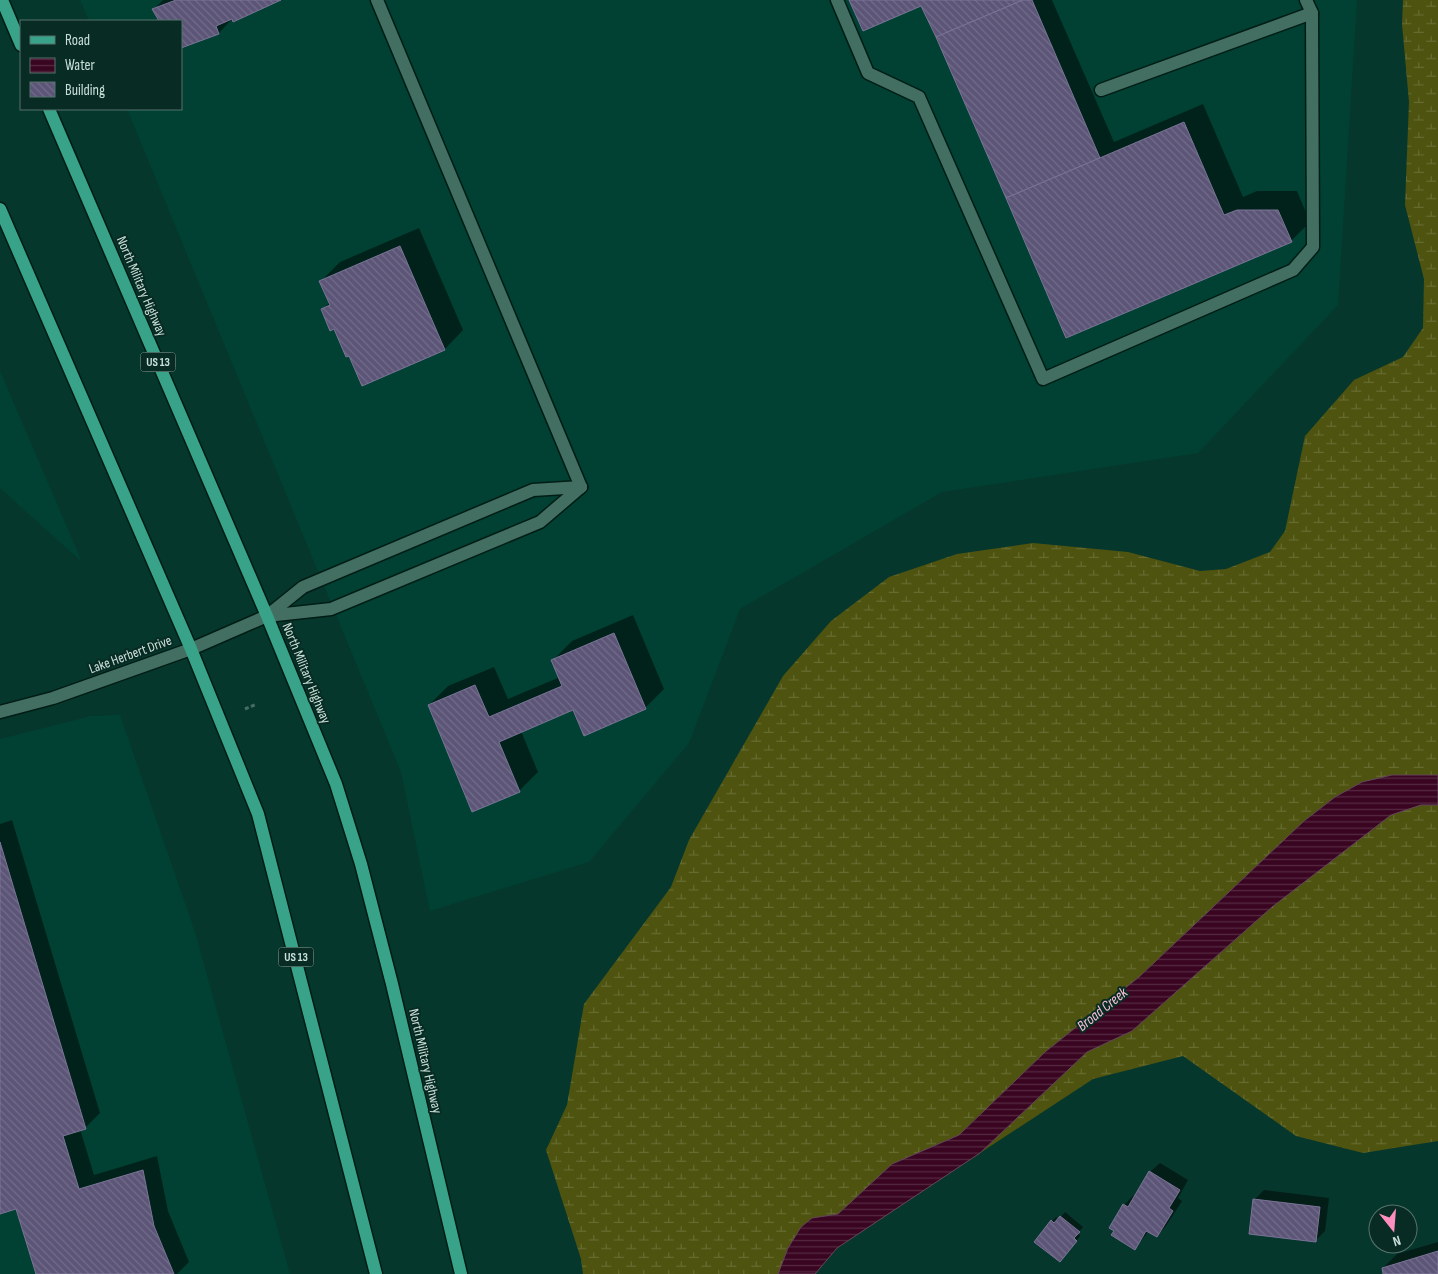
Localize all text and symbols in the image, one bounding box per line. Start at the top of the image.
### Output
legend [20,20,182,110]
text: Road [65,31,90,50]
text: Water [65,56,96,75]
text: Building [65,81,105,100]
street label: North Military Highway [113,234,171,339]
road number: US 13 [140,352,176,372]
street label: North Military Highway [279,620,335,727]
street label: Lake Herbert Drive [86,632,174,677]
road number: US 13 [278,948,314,966]
water label: Broad Creek [1073,983,1132,1036]
street label: North Military Highway [405,1007,446,1116]
north arrow [1368,1204,1418,1254]
text: N [1391,1232,1403,1250]

